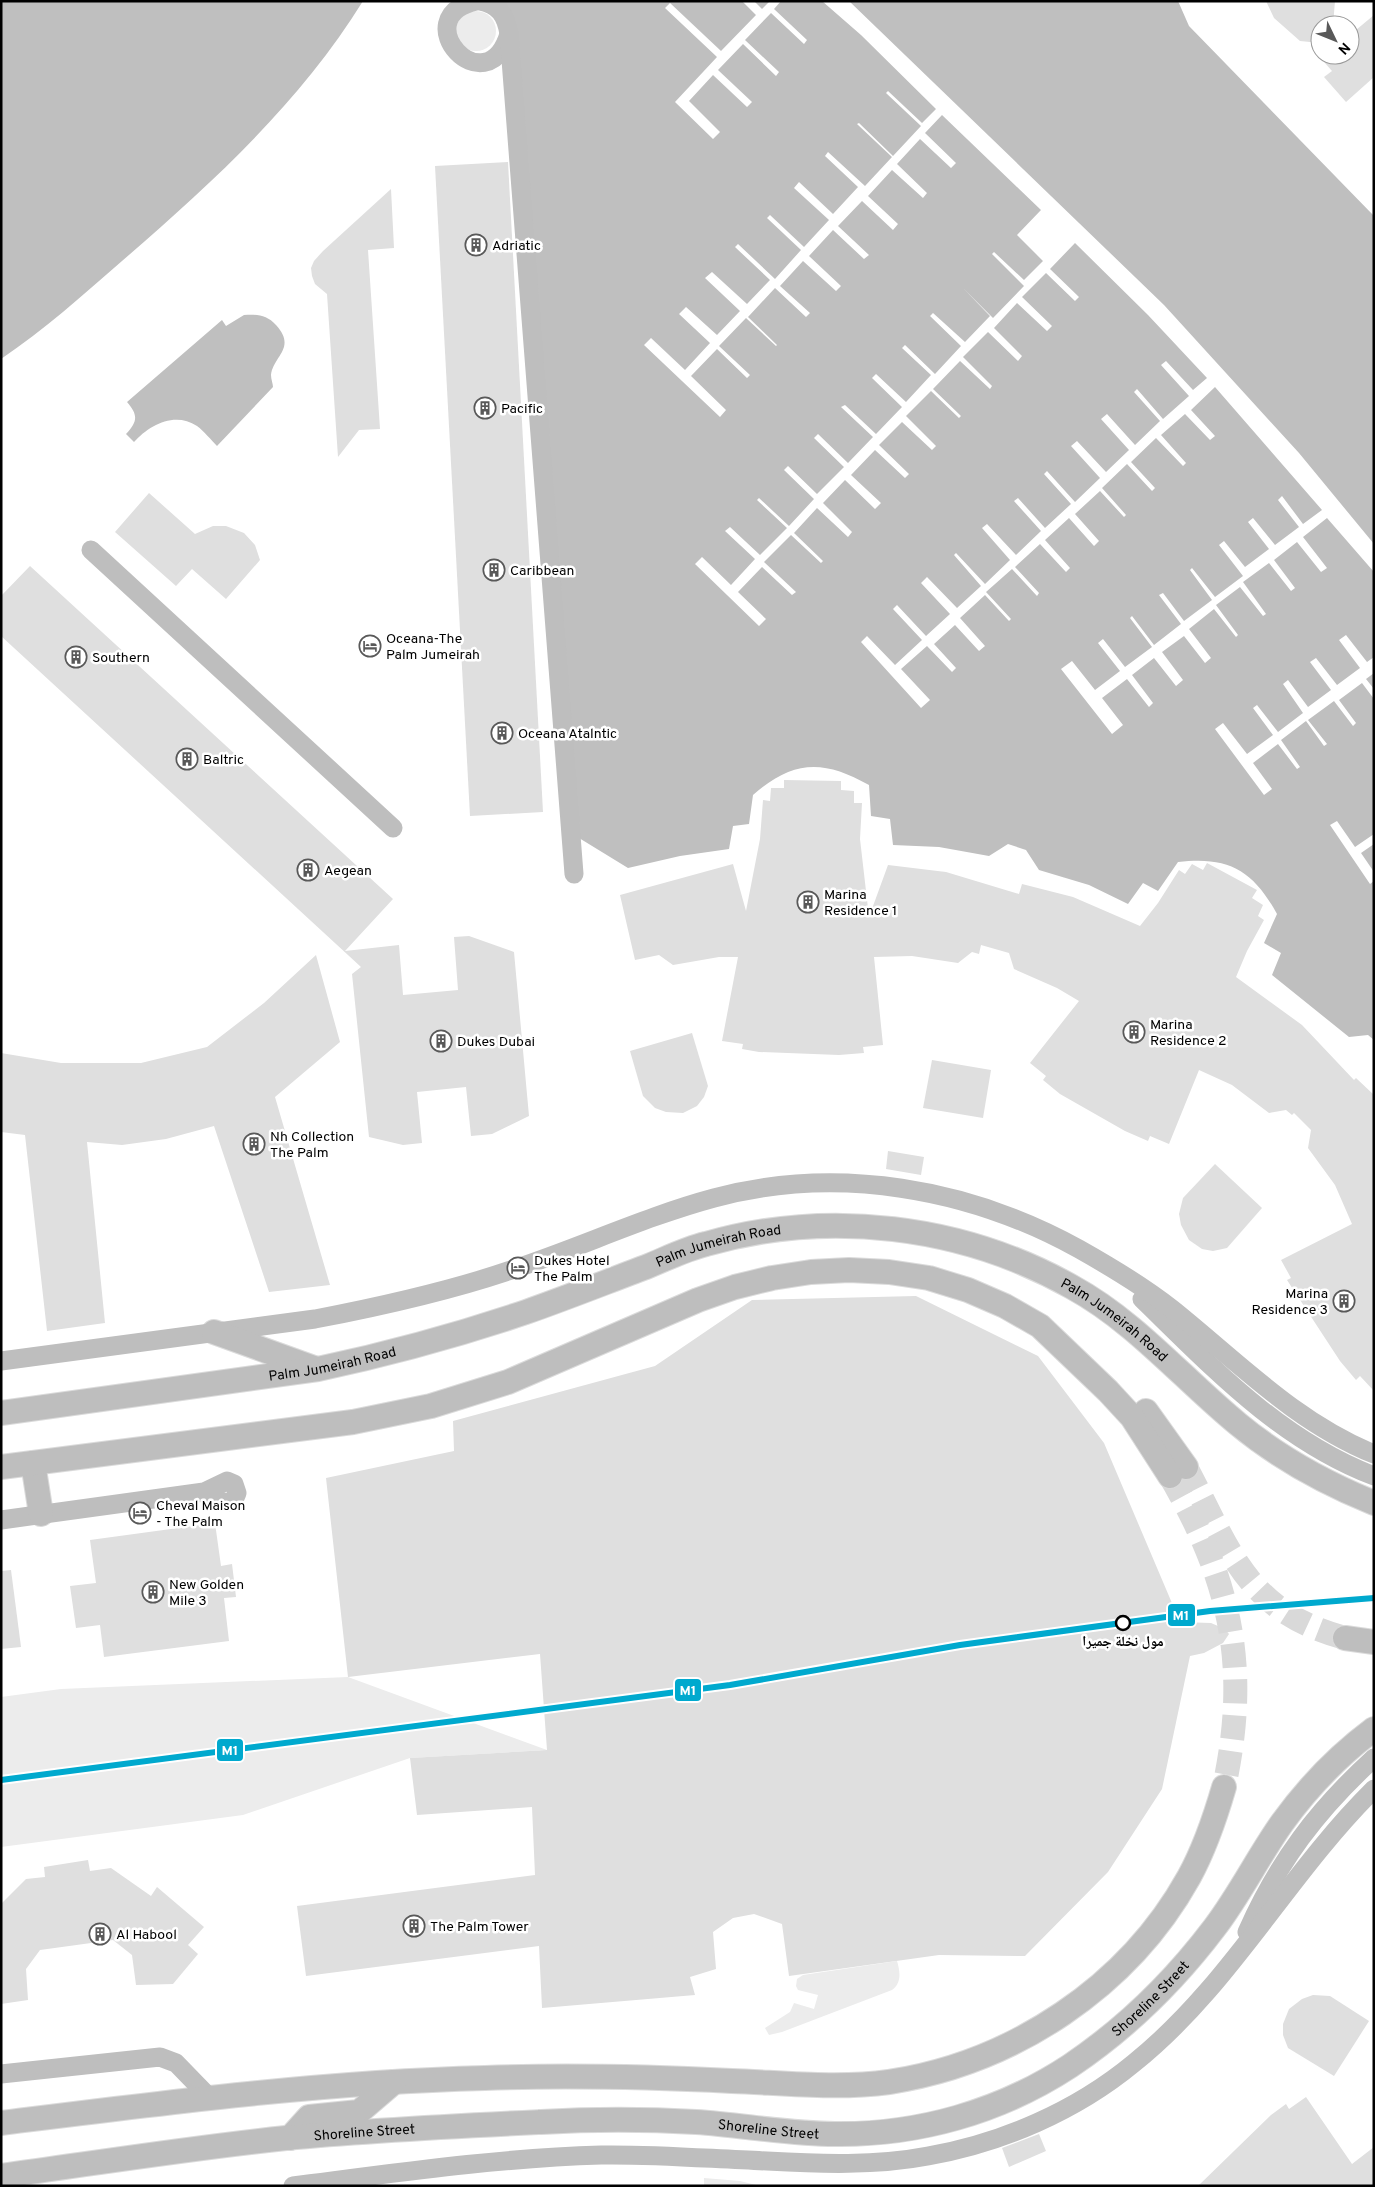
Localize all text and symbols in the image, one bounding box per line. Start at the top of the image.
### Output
north arrow [1310,15,1360,65]
text: N [1334,38,1353,57]
building icon: Adriatic [464,233,488,257]
place label: Adriatic [492,238,541,255]
building icon: Pacific [473,396,497,420]
place label: Pacific [501,401,543,418]
building icon: Caribbean [482,558,506,582]
place label: Caribbean [510,563,574,580]
place label: Oceana-The Palm Jumeirah [386,631,480,664]
hotel icon: Oceana-The Palm Jumeirah [358,634,382,658]
building icon: Southern [64,645,88,669]
place label: Southern [92,650,150,667]
building icon: Oceana Atalntic [490,721,514,745]
place label: Oceana Atalntic [518,726,617,743]
building icon: Baltric [175,747,199,771]
place label: Baltric [203,752,244,769]
building icon: Aegean [296,858,320,882]
place label: Aegean [324,863,372,880]
place label: Marina Residence 1 [824,887,897,920]
building icon: Marina Residence 1 [796,890,820,914]
place label: Marina Residence 2 [1150,1017,1227,1050]
building icon: Marina Residence 2 [1122,1020,1146,1044]
building icon: Dukes Dubai [429,1029,453,1053]
place label: Dukes Dubai [457,1034,535,1051]
place label: Nh Collection The Palm [270,1129,354,1162]
building icon: Nh Collection The Palm [242,1132,266,1156]
street label: Palm Jumeirah Road [654,1222,782,1272]
place label: Dukes Hotel The Palm [534,1253,610,1286]
hotel icon: Dukes Hotel The Palm [506,1256,530,1280]
street label: Palm Jumeirah Road [1057,1275,1171,1366]
place label: Marina Residence 3 [1252,1286,1328,1319]
building icon: Marina Residence 3 [1332,1289,1356,1313]
street label: Palm Jumeirah Road [268,1344,398,1386]
place label: Cheval Maison - The Palm [156,1498,245,1531]
hotel icon: Cheval Maison - The Palm [128,1501,152,1525]
place label: New Golden Mile 3 [169,1577,244,1610]
building icon: New Golden Mile 3 [141,1580,165,1604]
line badge: M1 [1167,1603,1196,1627]
text: M1 [1173,1608,1189,1625]
marker: مول نخلة جميرا [1115,1615,1131,1631]
place label: مول نخلة جميرا [1082,1634,1164,1651]
line badge: M1 [674,1678,702,1702]
text: M1 [680,1683,696,1700]
line badge: M1 [216,1738,244,1762]
text: M1 [222,1743,238,1760]
building icon: The Palm Tower [402,1914,426,1938]
place label: The Palm Tower [430,1919,529,1936]
building icon: Al Habool [88,1922,112,1946]
place label: Al Habool [116,1927,177,1944]
street label: Shoreline Street [1109,1958,1194,2041]
street label: Shoreline Street [717,2117,819,2144]
street label: Shoreline Street [313,2121,416,2145]

